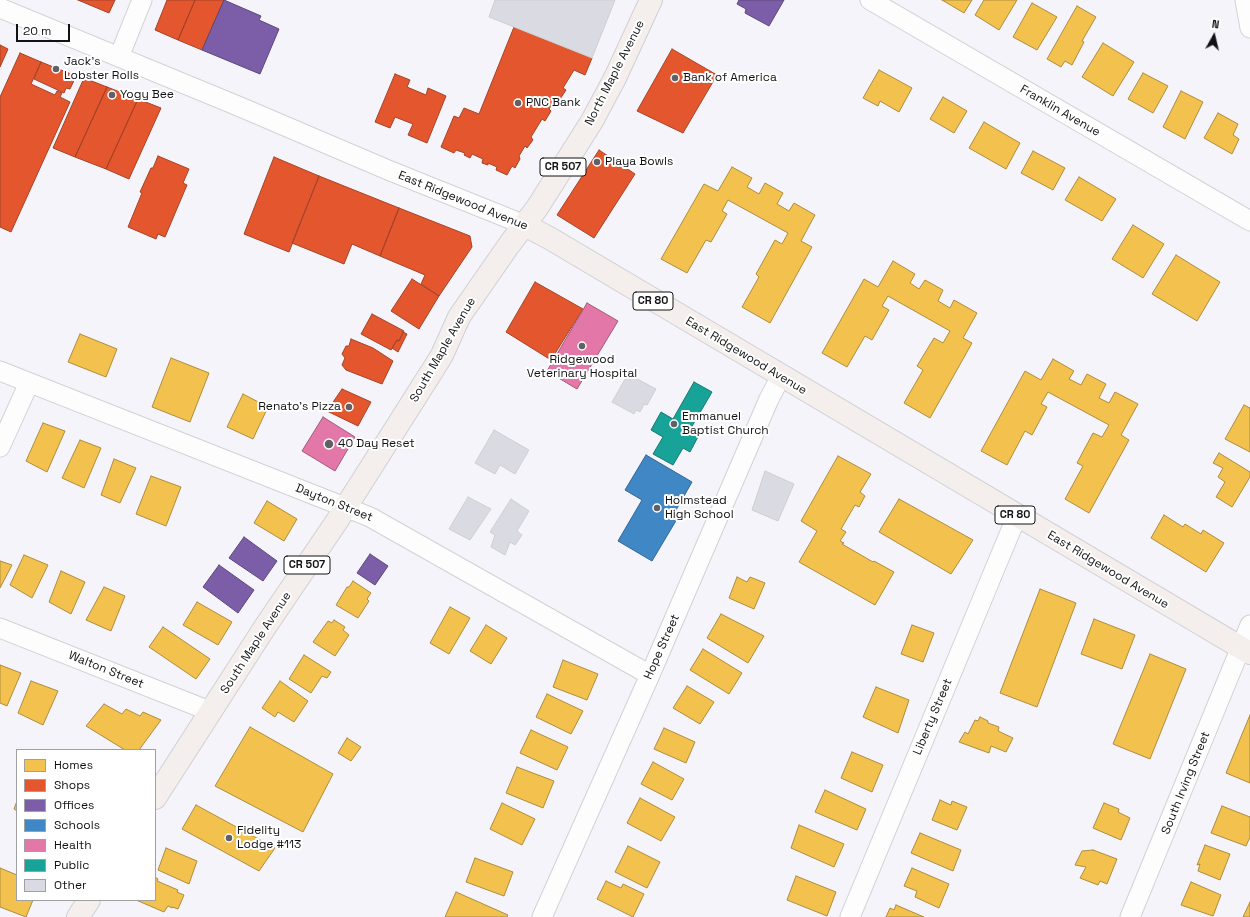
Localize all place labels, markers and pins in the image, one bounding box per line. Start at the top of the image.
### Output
place label: Jack’s Lobster Rolls [64,55,139,83]
marker: Jack’s Lobster Rolls [51,64,61,74]
place label: Bank of America [683,71,777,85]
marker: Bank of America [670,73,680,83]
place label: Yogy Bee [120,88,174,102]
marker: Yogy Bee [107,90,117,100]
place label: PNC Bank [526,96,581,110]
marker: PNC Bank [513,98,523,108]
place label: Playa Bowls [605,155,673,169]
marker: Playa Bowls [592,157,602,167]
marker: Ridgewood Veterinary Hospital [577,341,587,351]
place label: Ridgewood Veterinary Hospital [527,353,637,381]
place label: Renato's Pizza [258,400,341,414]
marker: Renato's Pizza [344,402,354,412]
place label: Emmanuel Baptist Church [682,410,769,438]
marker: Emmanuel Baptist Church [669,419,679,429]
place label: 40 Day Reset [338,437,415,451]
marker: 40 Day Reset [323,438,335,450]
place label: Holmstead High School [665,494,734,522]
marker: Holmstead High School [652,503,662,513]
place label: Fidelity Lodge #113 [237,824,301,852]
marker: Fidelity Lodge #113 [224,833,234,843]

